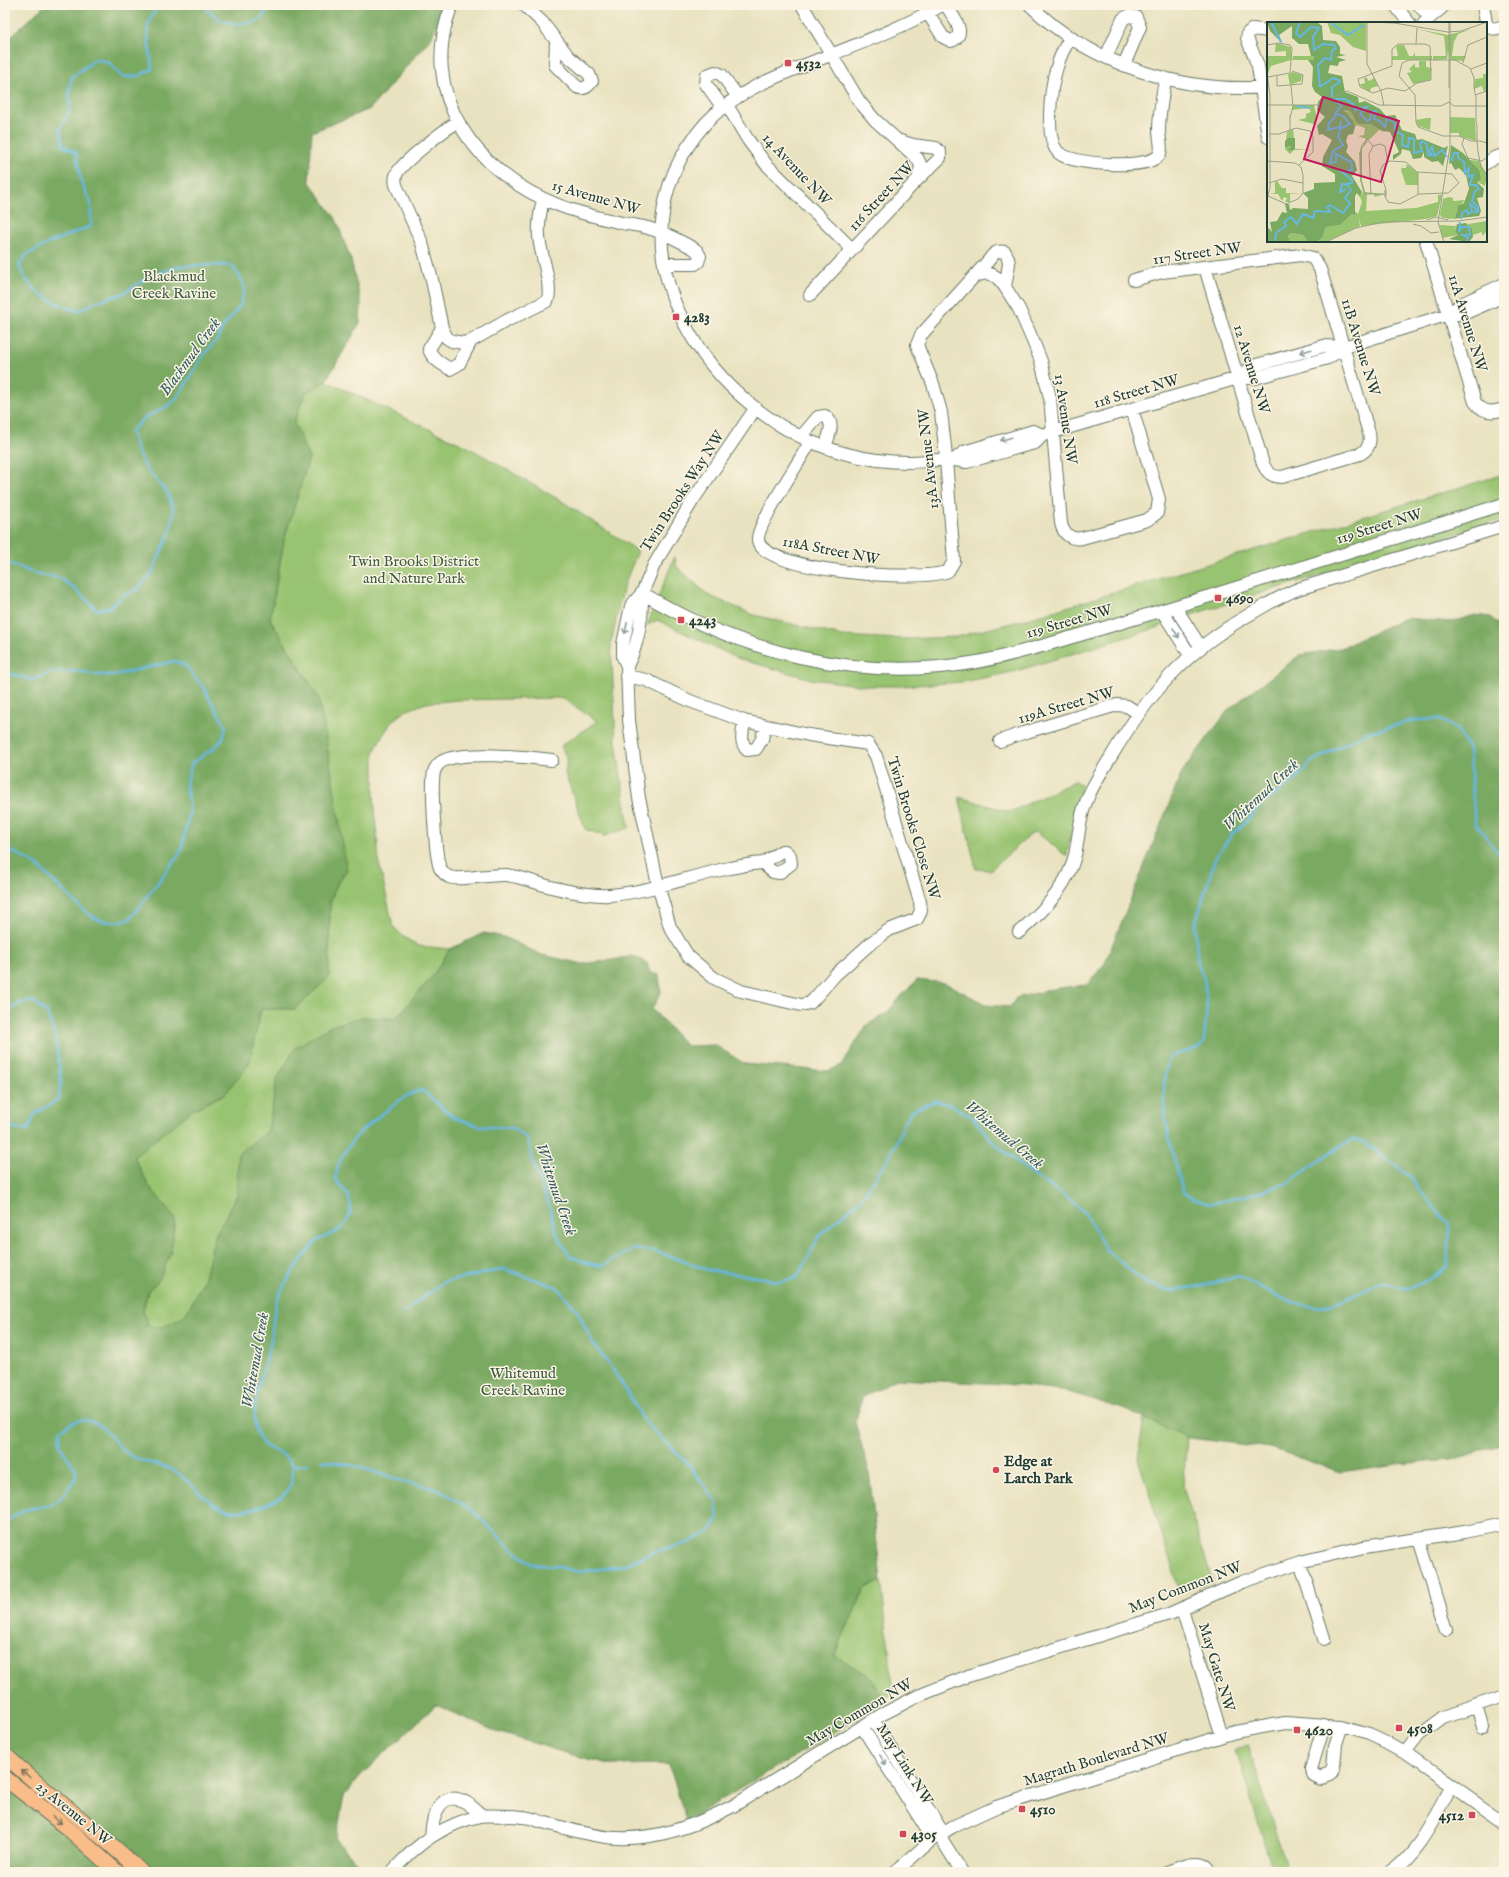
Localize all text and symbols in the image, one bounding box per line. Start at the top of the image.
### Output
inset map [1267,22,1487,242]
place label: 4532 [796,54,821,73]
marker: 4532 [783,58,793,68]
street label: 14 Avenue NW [758,129,836,210]
street label: 116 Street NW [844,157,919,235]
street label: 15 Avenue NW [550,176,643,219]
street label: 117 Street NW [1152,238,1243,269]
park label: Blackmud Creek Ravine [132,267,216,303]
street label: 11A Avenue NW [1444,272,1492,375]
street label: 11B Avenue NW [1337,296,1385,399]
place label: 4283 [684,308,710,327]
marker: 4283 [671,312,681,322]
water label: Blackmud Creek [156,314,226,400]
street label: 12 Avenue NW [1229,322,1274,417]
one-way arrow [1299,348,1312,355]
street label: 118 Street NW [1091,370,1182,413]
street label: 13 Avenue NW [1050,373,1081,466]
street label: 13A Avenue NW [914,407,943,510]
street label: Twin Brooks Way NW [636,427,729,555]
one-way arrow [1000,436,1013,443]
street label: 119 Street NW [1334,504,1425,549]
street label: 118A Street NW [781,532,882,569]
park label: Twin Brooks District and Nature Park [349,552,479,588]
place label: 4690 [1226,589,1254,608]
marker: 4690 [1213,593,1223,603]
street label: 119 Street NW [1024,600,1115,643]
place label: 4243 [689,611,716,630]
marker: 4243 [676,615,686,625]
one-way arrow [622,621,630,634]
one-way arrow [1173,627,1181,639]
street label: 119A Street NW [1016,683,1117,728]
street label: Twin Brooks Close NW [883,754,945,903]
water label: Whitemud Creek [1219,755,1304,836]
water label: Whitemud Creek [960,1097,1048,1175]
water label: Whitemud Creek [530,1141,580,1239]
water label: Whitemud Creek [238,1311,274,1410]
park label: Whitemud Creek Ravine [481,1364,565,1400]
place label: Edge at Larch Park [1004,1452,1074,1488]
marker: Edge at Larch Park [991,1465,1001,1475]
street label: May Common NW [1126,1557,1245,1618]
street label: May Gate NW [1194,1620,1239,1715]
street label: May Common NW [803,1674,916,1751]
place label: 4508 [1407,1719,1433,1738]
street label: May Link NW [872,1720,937,1809]
place label: 4620 [1305,1721,1333,1740]
marker: 4508 [1394,1723,1404,1733]
marker: 4620 [1292,1725,1302,1735]
street label: Magrath Boulevard NW [1021,1728,1172,1791]
one-way arrow [879,1754,887,1765]
one-way arrow [21,1770,31,1779]
street label: 23 Avenue NW [32,1777,116,1850]
place label: 4510 [1030,1800,1056,1819]
marker: 4510 [1017,1804,1027,1814]
place label: 4512 [1439,1806,1464,1825]
marker: 4512 [1467,1810,1477,1820]
one-way arrow [52,1816,63,1824]
place label: 4305 [911,1825,937,1844]
marker: 4305 [898,1829,908,1839]

